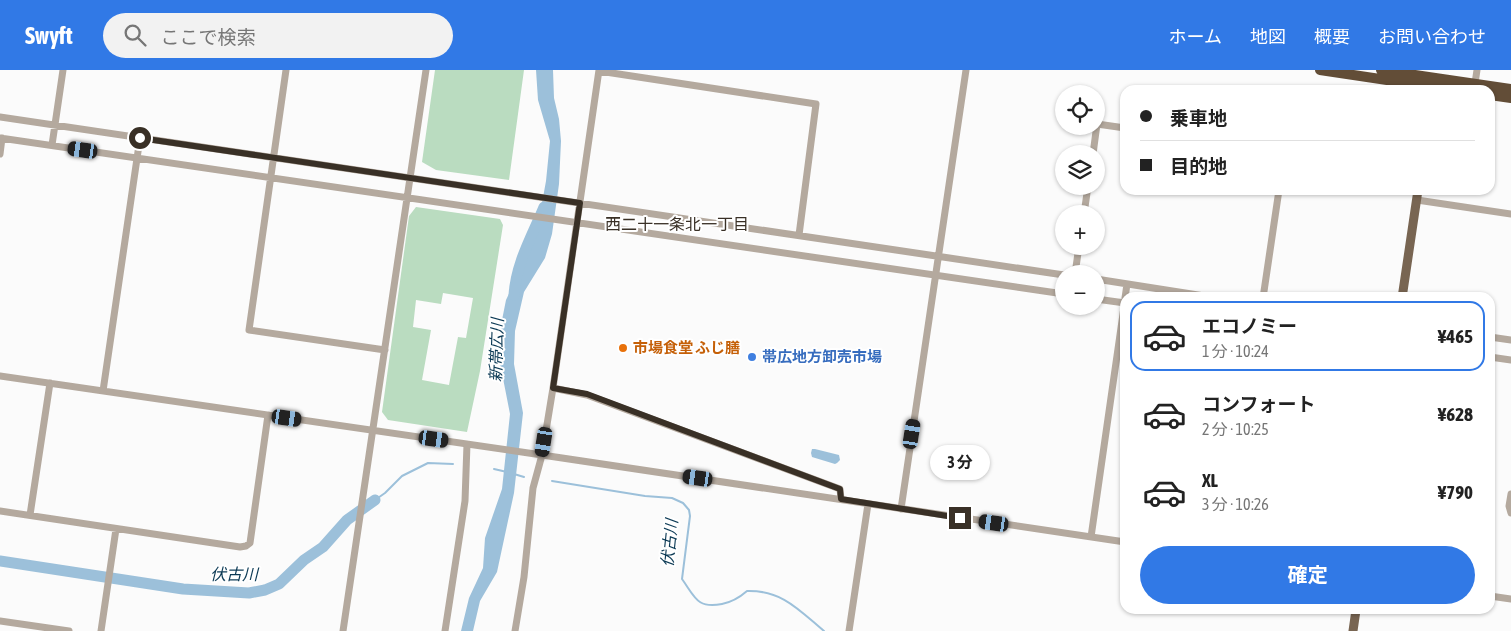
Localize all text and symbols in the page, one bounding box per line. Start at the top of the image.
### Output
search box [103,13,453,58]
icon: search [121,21,149,49]
text: Swyft [25,22,73,49]
text: ここで検索 [161,26,256,48]
text: ホーム [1169,26,1222,47]
text: 地図 [1250,26,1286,47]
text: 概要 [1314,26,1350,47]
text: お問い合わせ [1378,26,1486,47]
map controls [1055,85,1105,315]
button: locate [1055,85,1105,135]
text: 乗車地 [1170,107,1227,129]
route start [129,127,151,149]
car [67,140,98,160]
button: layers [1055,145,1105,195]
text: 目的地 [1170,155,1227,177]
button: + [1055,205,1105,255]
district label: 西二十一条北一丁目 [605,215,749,233]
button: − [1055,265,1105,315]
icon: car [1142,314,1187,359]
text: エコノミー [1202,315,1297,337]
water label: 新帯広川 [486,316,506,382]
text: ¥465 [1438,325,1473,347]
place label: 市場食堂 ふじ膳 [633,339,740,356]
marker: 市場食堂 ふじ膳 [617,342,629,354]
text: 1 分 · 10:24 [1202,342,1269,360]
place label: 帯広地方卸売市場 [762,348,882,365]
marker: 帯広地方卸売市場 [746,351,758,363]
icon: car [1142,392,1187,437]
text: コンフォート [1202,393,1315,415]
text: ¥628 [1438,403,1473,425]
car [271,408,302,428]
car [902,418,921,450]
text: 2 分 · 10:25 [1202,420,1269,438]
car [534,426,553,458]
car [418,429,449,449]
callout: 3 分 [930,446,990,480]
text: 3 分 [947,453,973,471]
car [682,468,713,488]
text: XL [1202,469,1218,491]
icon: car [1142,470,1187,515]
text: ¥790 [1438,481,1473,503]
text: 3 分 · 10:26 [1202,495,1269,513]
route end [949,507,971,529]
car [978,513,1009,533]
water label: 伏古川 [658,516,681,568]
button: 確定 [1140,546,1475,604]
water label: 伏古川 [210,565,260,583]

